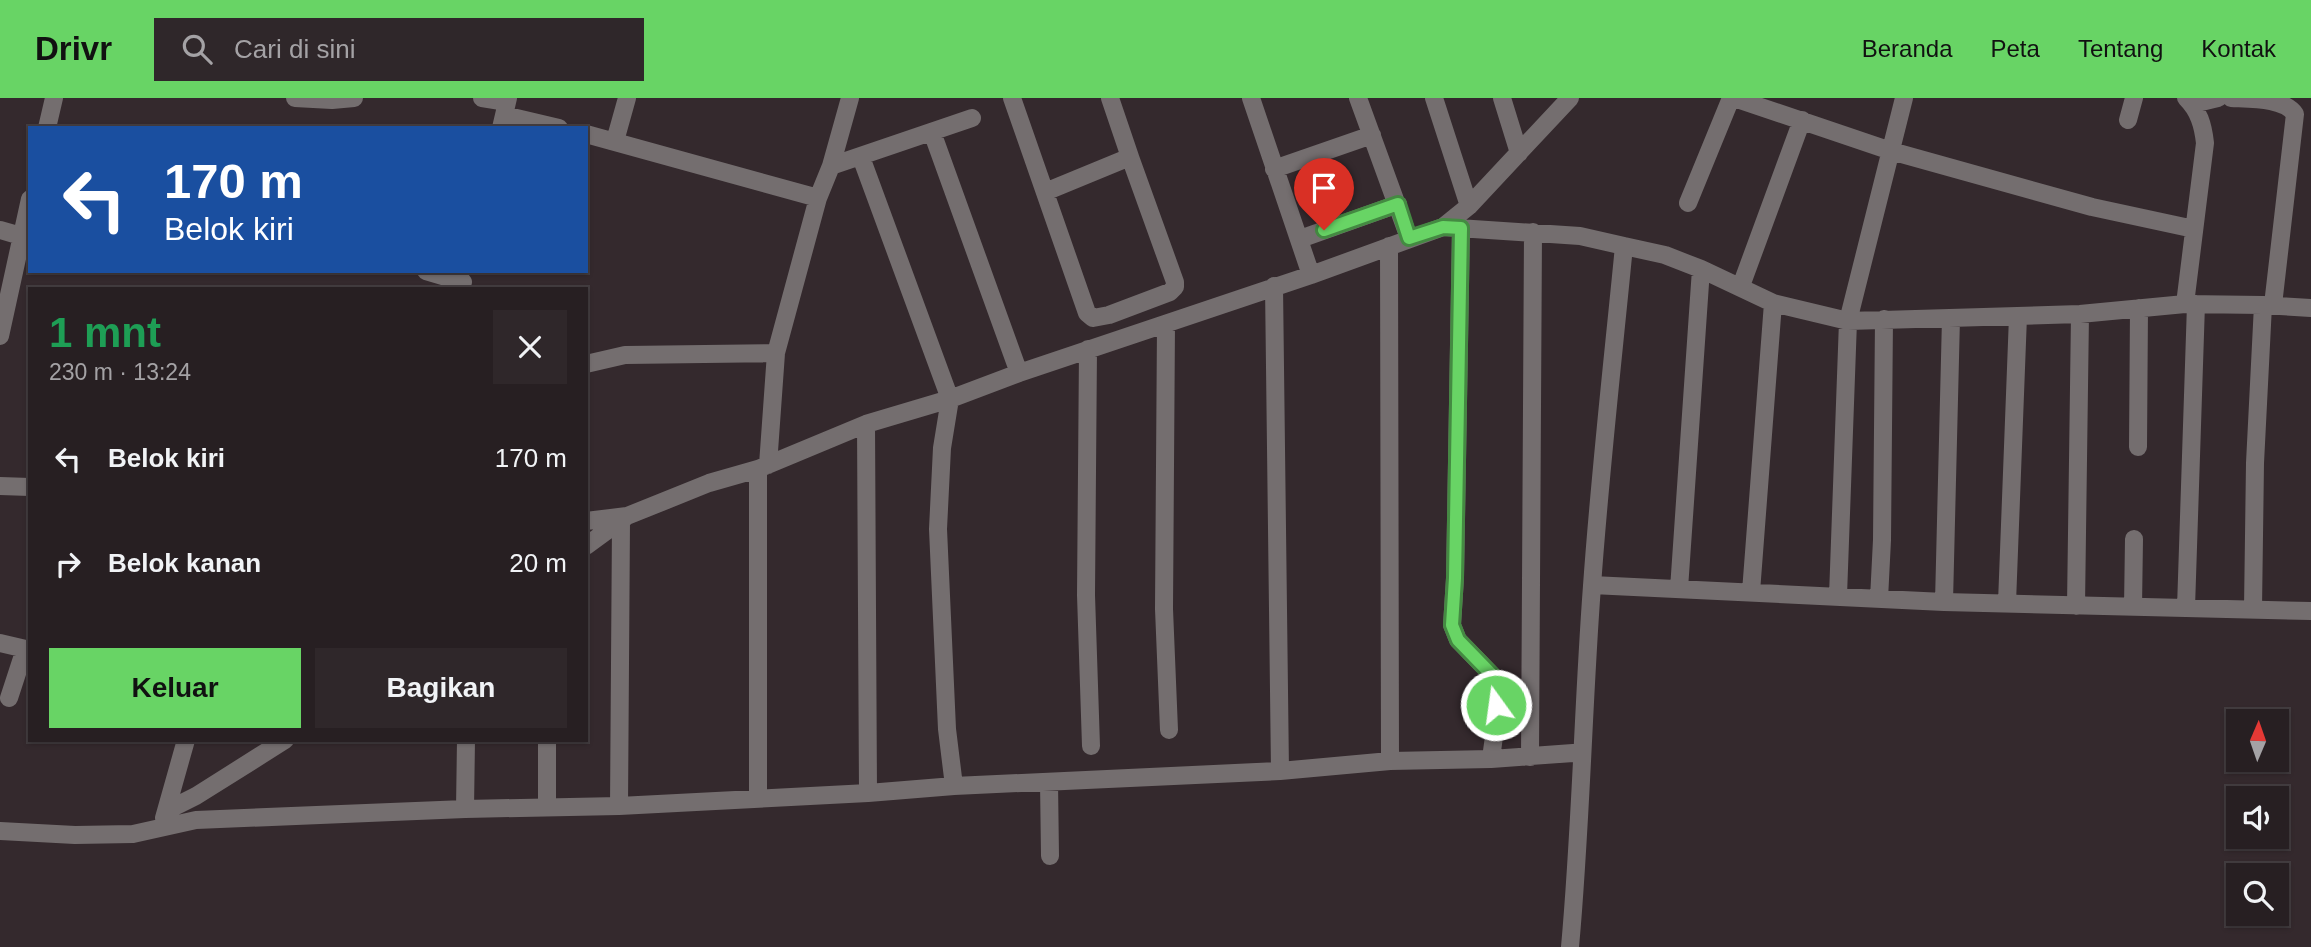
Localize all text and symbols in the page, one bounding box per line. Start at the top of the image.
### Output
search box [154,18,644,81]
text: Drivr [35,30,112,67]
icon: search [178,30,216,68]
text: Cari di sini [234,34,355,64]
text: Beranda [1862,35,1953,62]
text: Peta [1991,35,2040,62]
text: Tentang [2078,35,2163,62]
text: Kontak [2201,35,2276,62]
icon: left [49,154,140,245]
text: 170 m [164,154,303,208]
pin [1294,158,1354,230]
icon: arrive [1305,169,1343,207]
text: Belok kiri [164,211,294,247]
text: 1 mnt [49,309,161,356]
button: close [493,310,567,384]
text: 230 m · 13:24 [49,359,191,385]
icon: left [49,440,87,478]
text: Belok kiri [108,443,225,473]
text: 170 m [495,443,567,473]
icon: right [49,545,87,583]
text: Belok kanan [108,548,261,578]
text: 20 m [509,548,567,578]
button: Keluar [49,648,301,728]
button: Bagikan [315,648,567,728]
position arrow [1459,668,1533,742]
north arrow [2226,709,2289,772]
map controls [2226,709,2289,926]
button: sound [2226,786,2289,849]
button: search [2226,863,2289,926]

